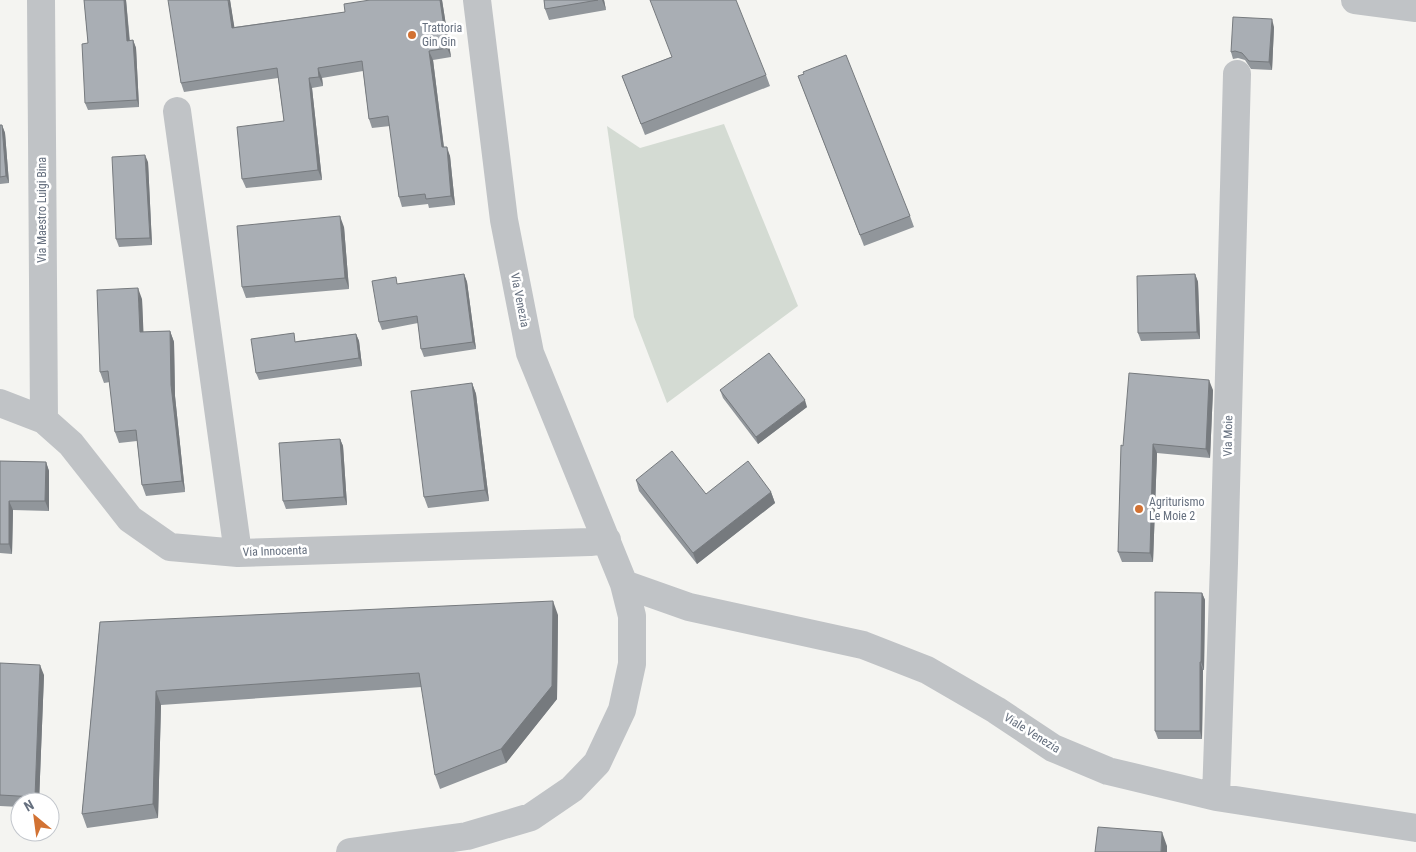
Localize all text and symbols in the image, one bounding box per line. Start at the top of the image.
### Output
place label: Trattoria Gin Gin [422,21,462,49]
marker: Trattoria Gin Gin [406,29,418,41]
street label: Via Maestro Luigi Bina [35,157,49,263]
street label: Via Venezia [508,272,532,329]
street label: Via Moie [1221,415,1235,457]
place label: Agriturismo Le Moie 2 [1149,495,1205,523]
marker: Agriturismo Le Moie 2 [1133,503,1145,515]
street label: Via Innocenta [242,543,308,559]
street label: Viale Venezia [1001,710,1063,756]
north arrow [10,792,60,842]
text: N [21,797,36,815]

